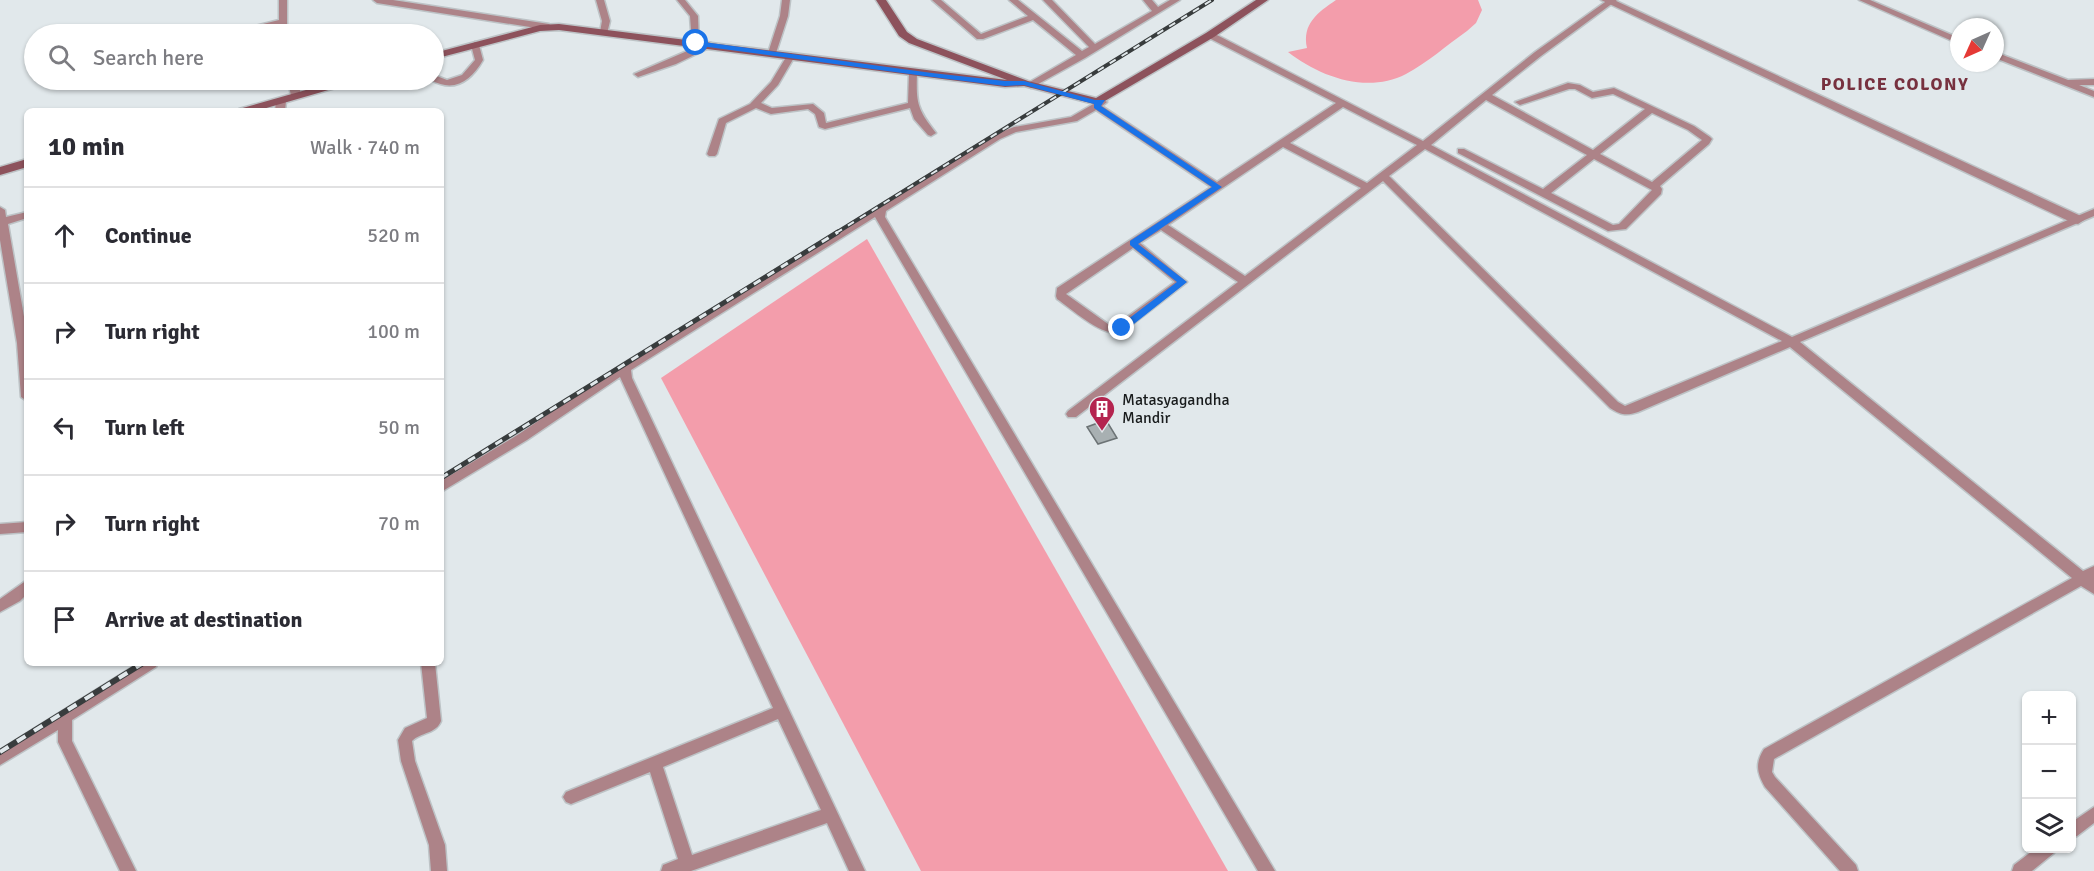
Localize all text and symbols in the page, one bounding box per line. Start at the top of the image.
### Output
north arrow [1950,18,2004,72]
search box [24,24,444,90]
route start [682,29,708,55]
icon: search [45,41,78,74]
text: Search here [93,44,204,71]
district label: POLICE COLONY [1821,73,1969,95]
text: 10 min [48,131,125,163]
text: Walk · 740 m [310,135,420,160]
icon: ahead [48,219,81,252]
text: Continue [105,222,192,249]
text: 520 m [367,223,420,248]
route end [1108,314,1134,340]
icon: right [48,315,81,348]
text: Turn right [105,318,200,345]
text: 100 m [367,319,420,344]
place label: Matasyagandha Mandir [1122,390,1230,428]
building icon: Matasyagandha Mandir [1087,394,1117,432]
icon: left [48,411,81,444]
text: Turn left [105,414,185,441]
text: 50 m [378,415,420,440]
icon: right [48,507,81,540]
text: Turn right [105,510,200,537]
text: 70 m [378,511,420,536]
icon: arrive [48,603,81,636]
text: Arrive at destination [105,606,302,633]
map controls [2022,691,2076,853]
button: + [2022,691,2076,745]
button: − [2022,745,2076,799]
button: layers [2022,799,2076,853]

